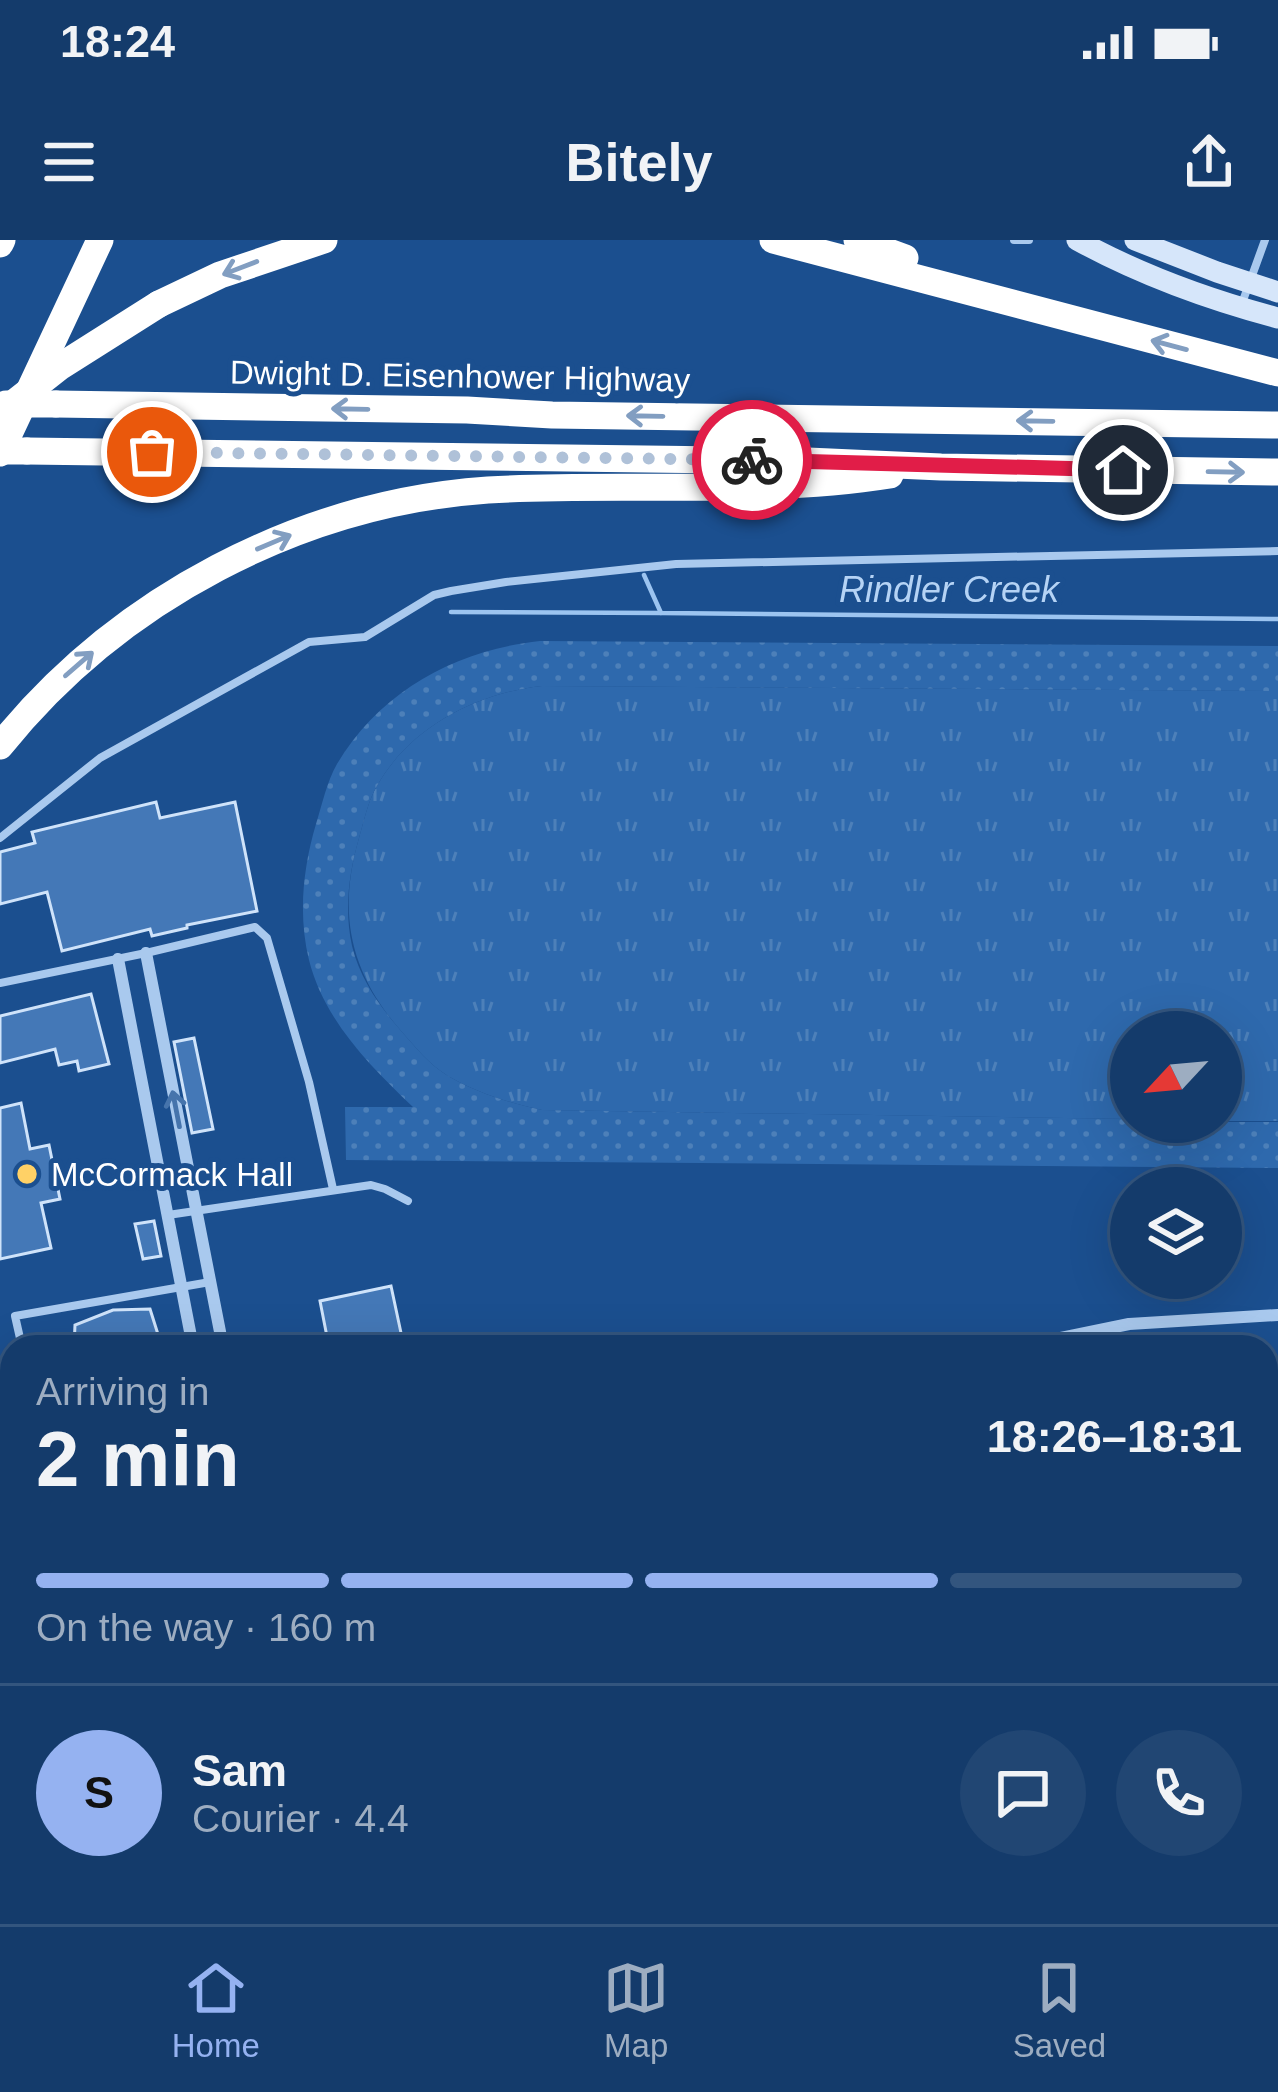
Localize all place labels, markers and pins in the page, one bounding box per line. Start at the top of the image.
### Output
pin [101,401,203,503]
pin [1072,419,1174,521]
place label: McCormack Hall [51,1156,293,1193]
marker: McCormack Hall [14,1161,40,1187]

